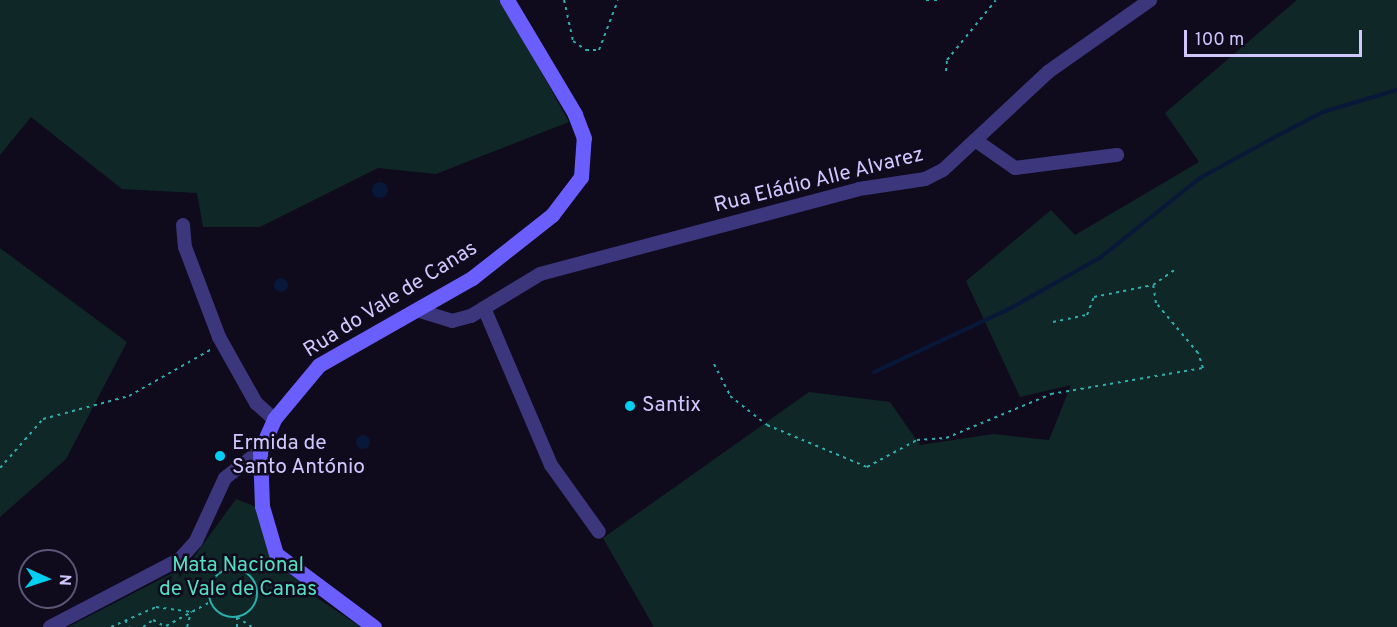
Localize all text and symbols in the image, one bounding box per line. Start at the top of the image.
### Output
scale bar [1187,18,1366,56]
text: 100 m [1195,29,1244,52]
street label: Rua Eládio Alle Alvarez [711,143,927,219]
street label: Rua do Vale de Canas [299,236,483,364]
place label: Santix [642,393,701,419]
marker: Santix [623,399,637,413]
place label: Ermida de Santo António [232,431,366,481]
marker: Ermida de Santo António [213,449,227,463]
north arrow [18,549,78,609]
park label: Mata Nacional de Vale de Canas [159,553,317,603]
text: N [54,574,74,586]

